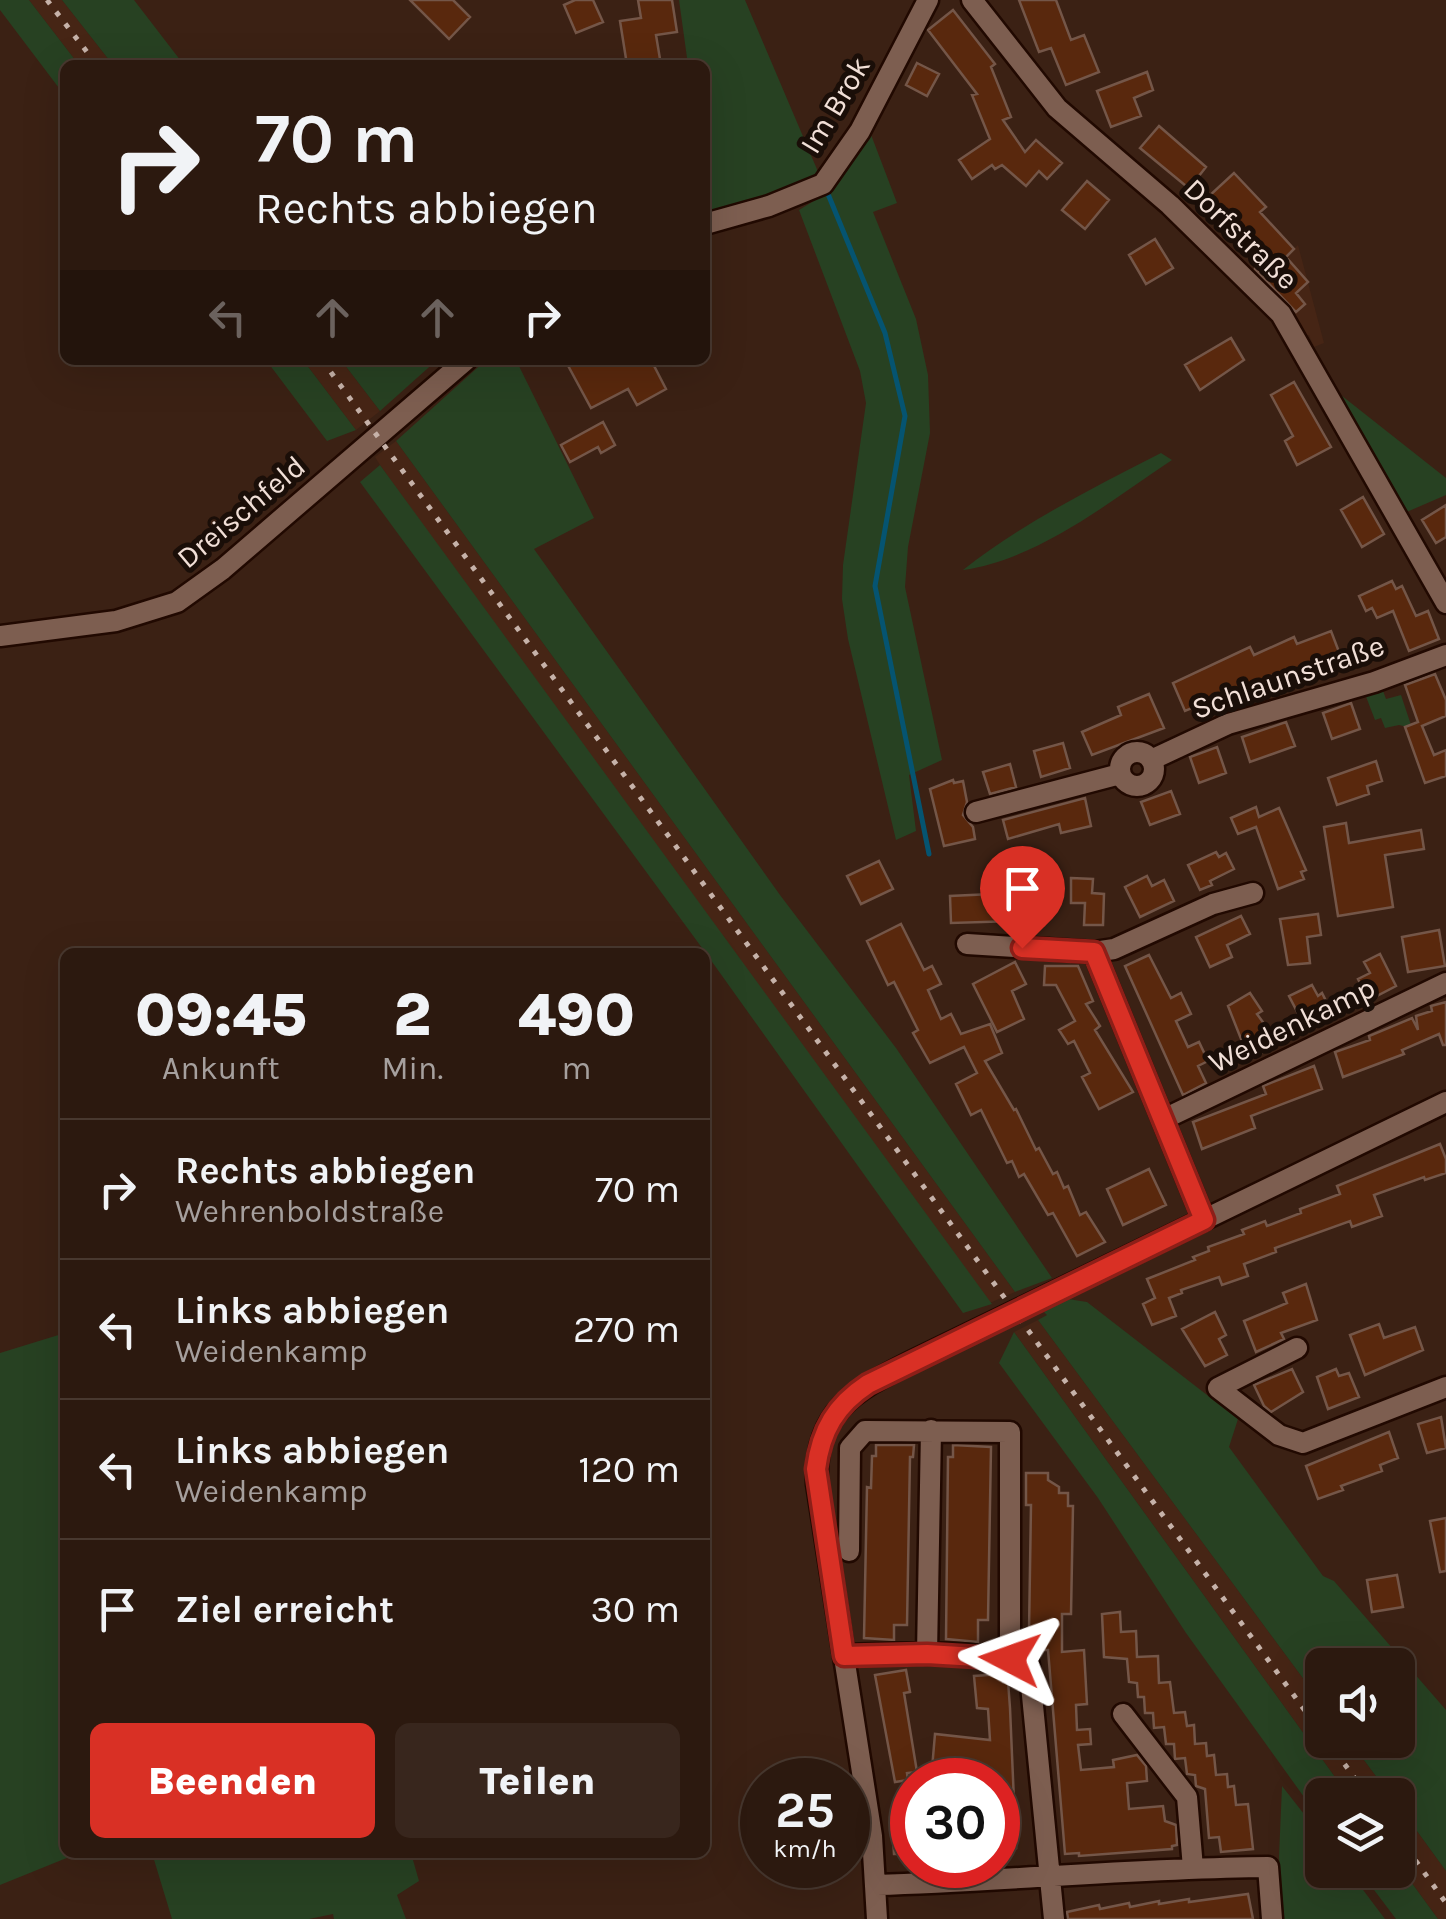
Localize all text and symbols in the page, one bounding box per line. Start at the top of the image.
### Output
street label: Im Brok [792,50,878,160]
text: 70 m [255,98,418,180]
icon: right [90,100,220,230]
street label: Dorfstraße [1176,171,1306,297]
text: Rechts abbiegen [255,182,598,234]
icon: left [200,290,255,345]
icon: ahead [305,290,360,345]
icon: ahead [410,290,465,345]
icon: right [515,290,570,345]
street label: Dreischfeld [170,448,312,576]
street label: Schlaunstraße [1187,627,1389,727]
pin [980,846,1065,949]
icon: arrive [995,861,1050,916]
street label: Weidenkamp [1203,969,1381,1081]
text: 09:45 [135,980,307,1050]
text: 2 [393,980,431,1050]
text: 490 [518,980,635,1050]
text: Ankunft [162,1050,279,1087]
text: Min. [381,1050,443,1087]
text: m [562,1050,592,1087]
text: Rechts abbiegen [175,1148,475,1193]
icon: right [90,1162,145,1217]
text: 70 m [595,1167,680,1212]
text: Wehrenboldstraße [175,1193,444,1230]
text: Links abbiegen [175,1288,449,1333]
icon: left [90,1302,145,1357]
text: 270 m [573,1307,680,1352]
text: Weidenkamp [175,1333,368,1370]
text: Links abbiegen [175,1428,449,1473]
icon: left [90,1442,145,1497]
text: 120 m [578,1447,680,1492]
text: Weidenkamp [175,1473,368,1510]
icon: arrive [90,1582,145,1637]
text: Ziel erreicht [175,1587,394,1632]
text: 30 m [590,1587,680,1632]
position arrow [958,1607,1062,1711]
map controls [1305,1648,1415,1888]
button: sound [1305,1648,1415,1758]
button: Beenden [90,1723,375,1838]
button: Teilen [395,1723,680,1838]
speed limit sign: 30 [890,1758,1020,1888]
button: layers [1305,1778,1415,1888]
text: 25 [775,1781,835,1840]
text: km/h [773,1834,837,1863]

